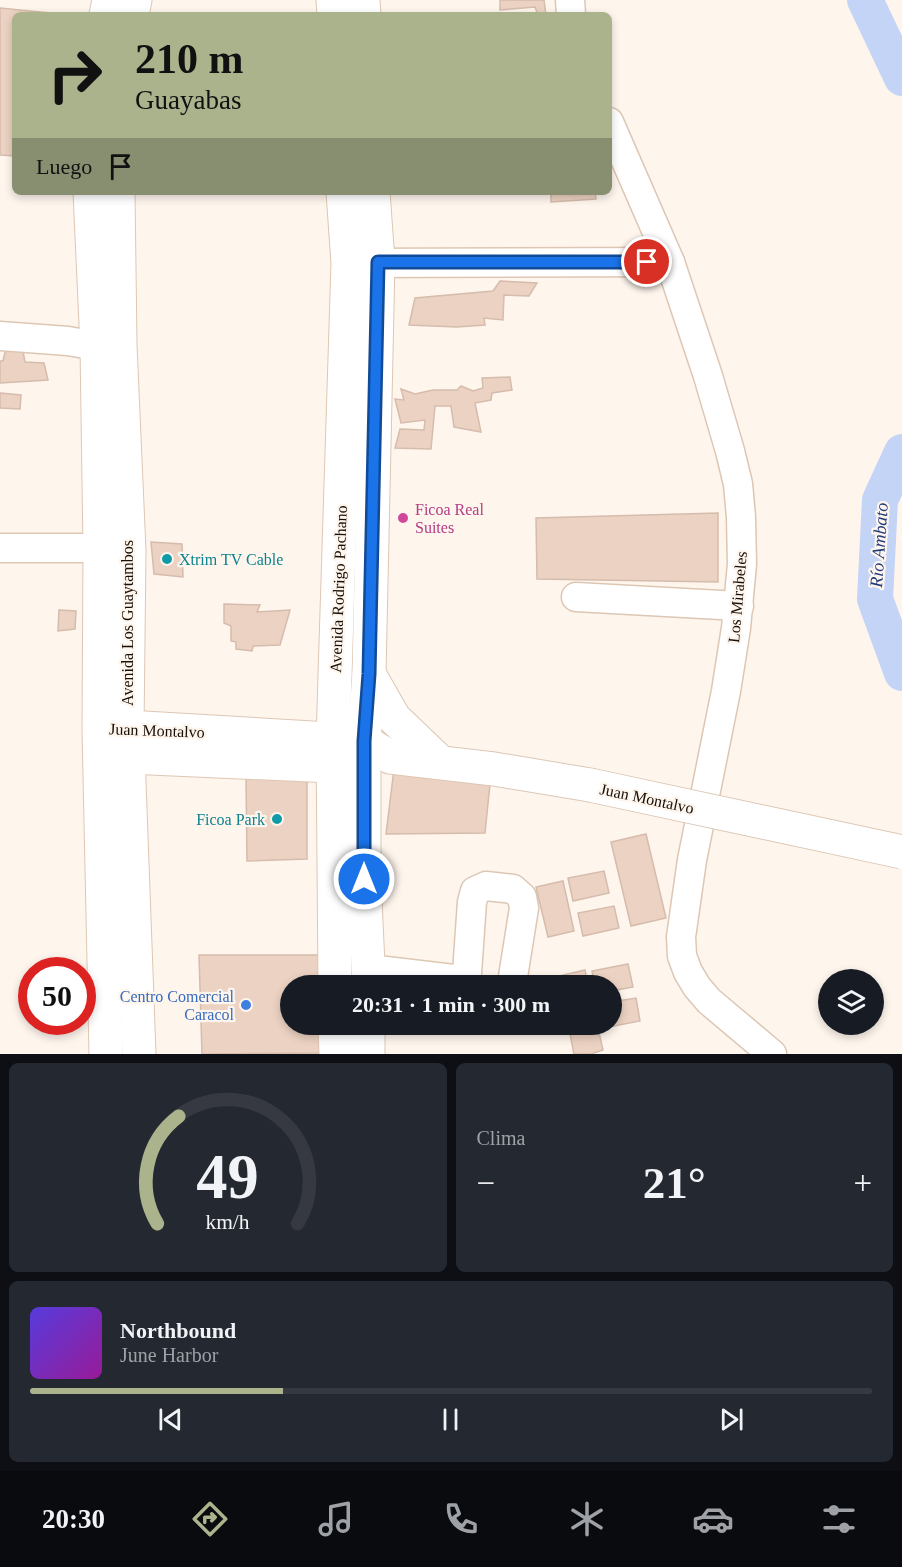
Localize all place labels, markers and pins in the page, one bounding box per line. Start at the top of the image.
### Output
pin [621,236,672,287]
place label: Ficoa Real Suites [415,501,484,536]
marker: Ficoa Real Suites [396,511,410,525]
place label: Xtrim TV Cable [179,551,283,568]
marker: Xtrim TV Cable [160,552,174,566]
place label: Ficoa Park [196,811,265,828]
marker: Ficoa Park [270,812,284,826]
place label: Centro Comercial Caracol [120,988,235,1023]
marker: Centro Comercial Caracol [239,998,253,1012]

